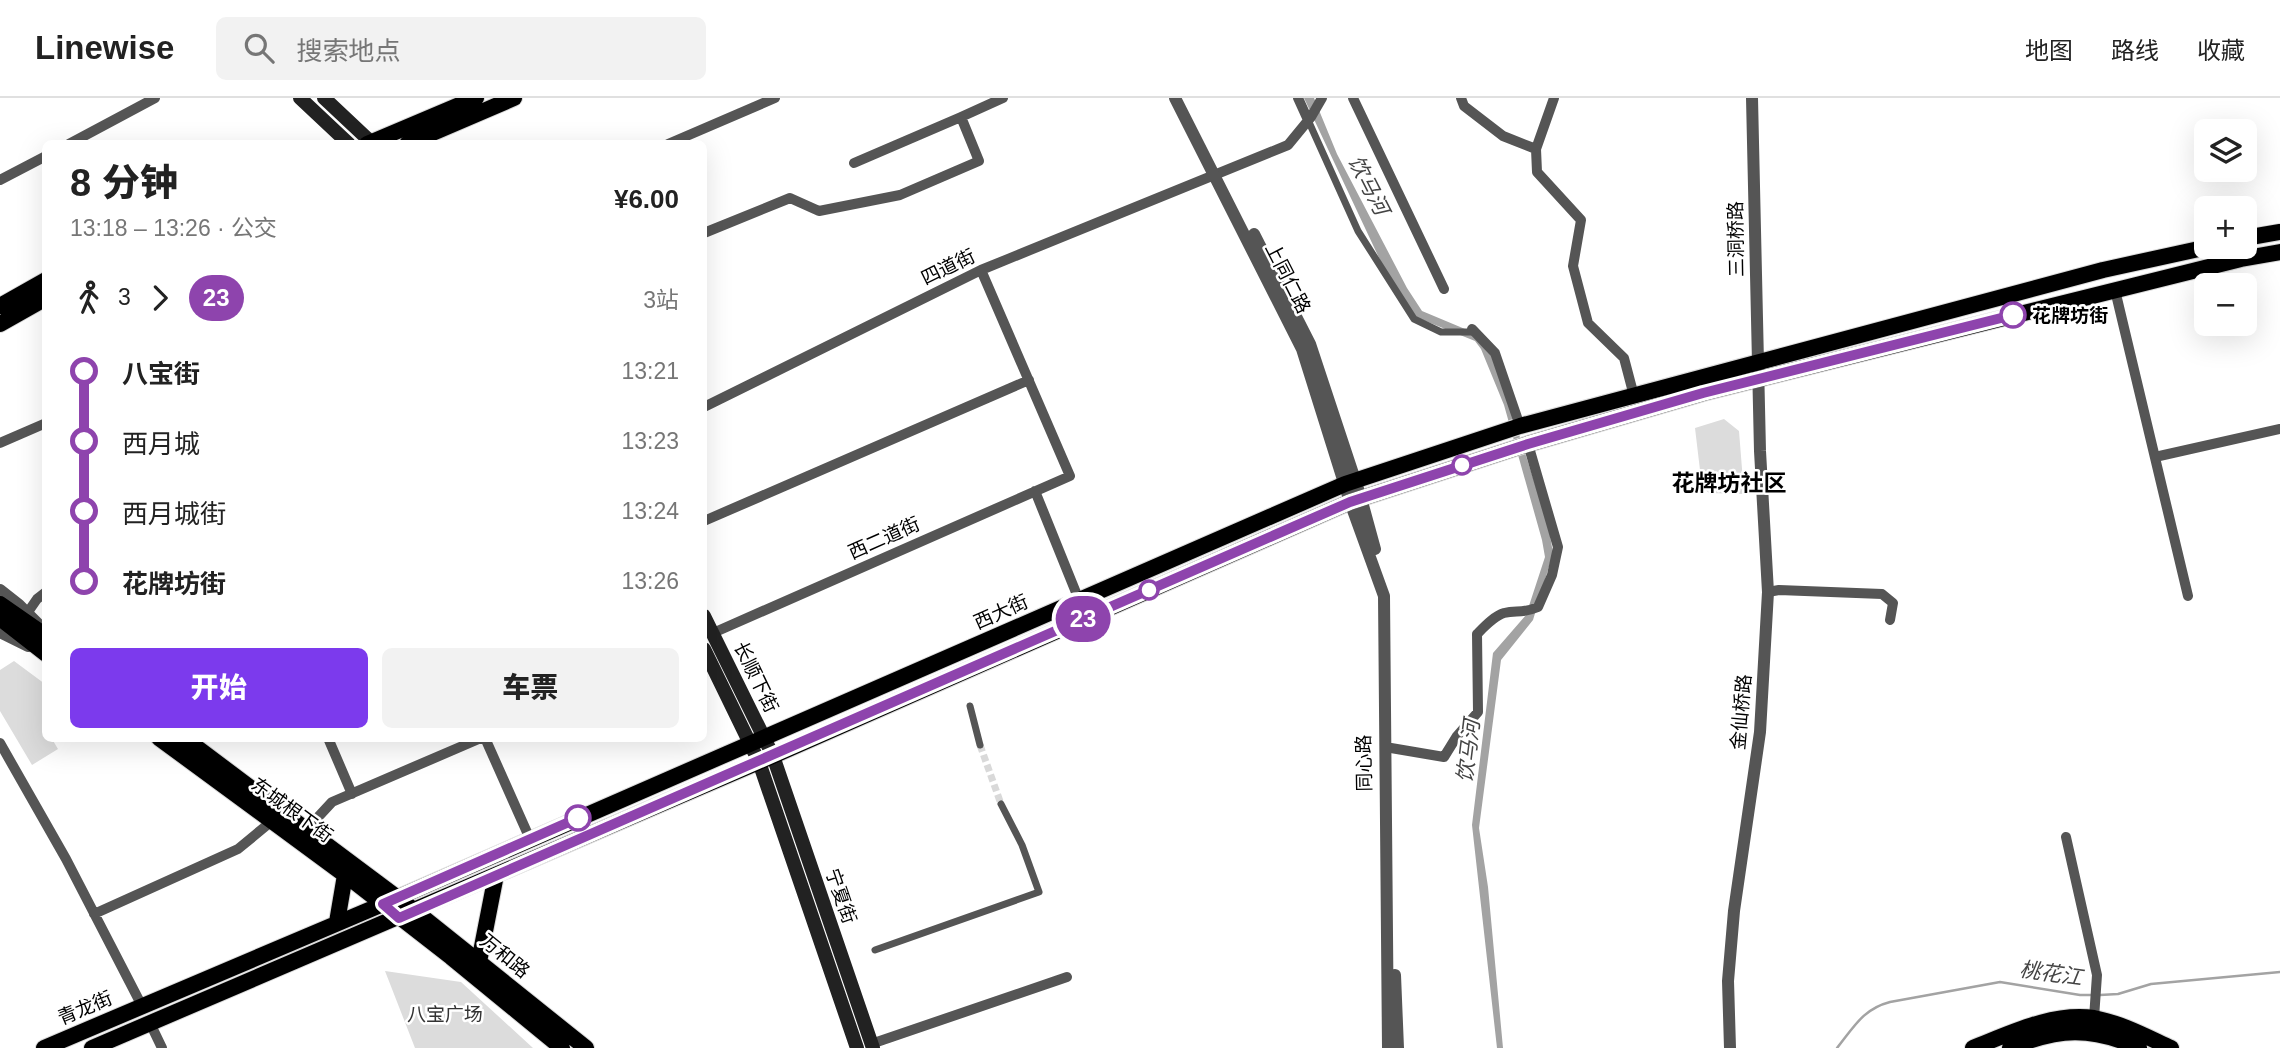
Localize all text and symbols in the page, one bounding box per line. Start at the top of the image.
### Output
search box [216,17,706,80]
text: Linewise [35,29,174,66]
icon: search [240,29,278,67]
text: 搜索地点 [296,36,400,66]
text: 地图 [2025,37,2073,64]
text: 路线 [2111,37,2159,64]
text: 收藏 [2197,37,2245,64]
map controls [2194,119,2257,336]
button: layers [2194,119,2257,182]
water label: 饮马河 [1344,152,1395,222]
text: 8 分钟 [70,162,178,204]
text: ¥6.00 [614,184,679,214]
button: + [2194,196,2257,259]
street label: 三洞桥路 [1725,201,1747,277]
text: 13:18 – 13:26 · 公交 [70,215,277,241]
street label: 上同仁路 [1261,239,1315,317]
street label: 四道街 [918,245,978,289]
button: − [2194,273,2257,336]
icon: walk [70,279,108,317]
icon: forward [141,279,179,317]
text: 3 [118,284,131,310]
text: 23 [203,284,230,311]
text: 3站 [643,287,679,313]
marker: 花牌坊街 [2000,302,2026,328]
place label: 花牌坊街 [2032,305,2108,326]
text: 13:21 [621,358,679,384]
text: 八宝街 [122,359,200,389]
text: 13:23 [621,428,679,454]
text: 西月城 [122,429,200,459]
unlabelled marker [1452,455,1472,475]
district label: 花牌坊社区 [1672,470,1787,496]
text: 13:24 [621,498,679,524]
text: 西月城街 [122,499,226,529]
street label: 西二道街 [845,513,923,563]
text: 13:26 [621,568,679,594]
text: 花牌坊街 [122,569,226,599]
unlabelled marker [1139,580,1159,600]
street label: 西大街 [971,591,1031,633]
line badge: 23 [1052,596,1114,642]
text: 23 [1070,605,1096,632]
street label: 长顺下街 [730,638,782,716]
button: 开始 [70,648,368,728]
button: 车票 [382,648,679,728]
street label: 金仙桥路 [1727,673,1755,751]
water label: 饮马河 [1453,714,1484,784]
street label: 同心路 [1353,734,1375,792]
street label: 东城根下街 [247,774,337,846]
unlabelled marker [565,805,591,831]
street label: 宁夏街 [822,866,860,926]
street label: 万和路 [476,930,534,982]
water label: 桃花江 [2018,957,2086,989]
street label: 青龙街 [55,987,115,1029]
park label: 八宝广场 [407,1004,483,1025]

